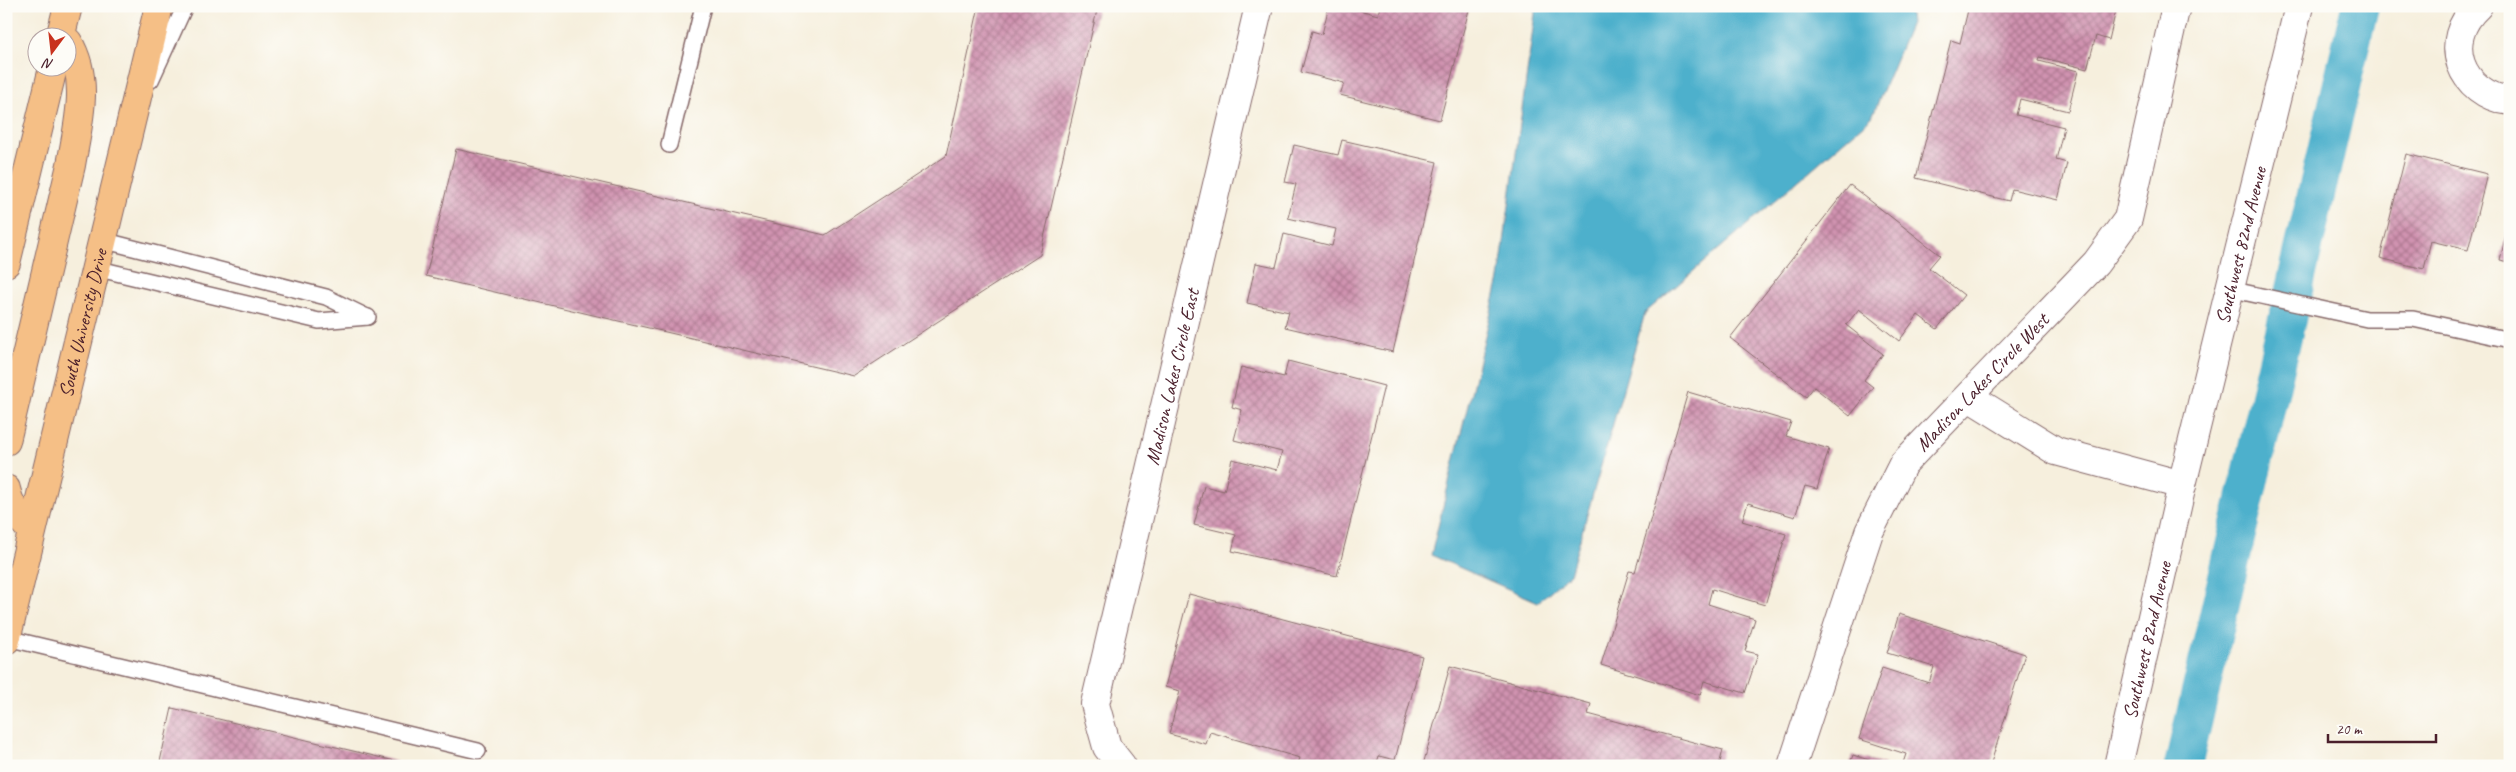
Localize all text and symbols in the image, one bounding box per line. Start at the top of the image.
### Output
north arrow [28,28,78,78]
text: N [40,54,55,73]
street label: Southwest 82nd Avenue [2209,163,2272,326]
street label: South University Drive [53,245,113,400]
street label: Madison Lakes Circle East [1139,284,1205,467]
street label: Madison Lakes Circle West [1910,306,2055,456]
street label: Southwest 82nd Avenue [2117,558,2177,721]
scale bar [2328,712,2436,744]
text: 20 m [2336,720,2363,739]

